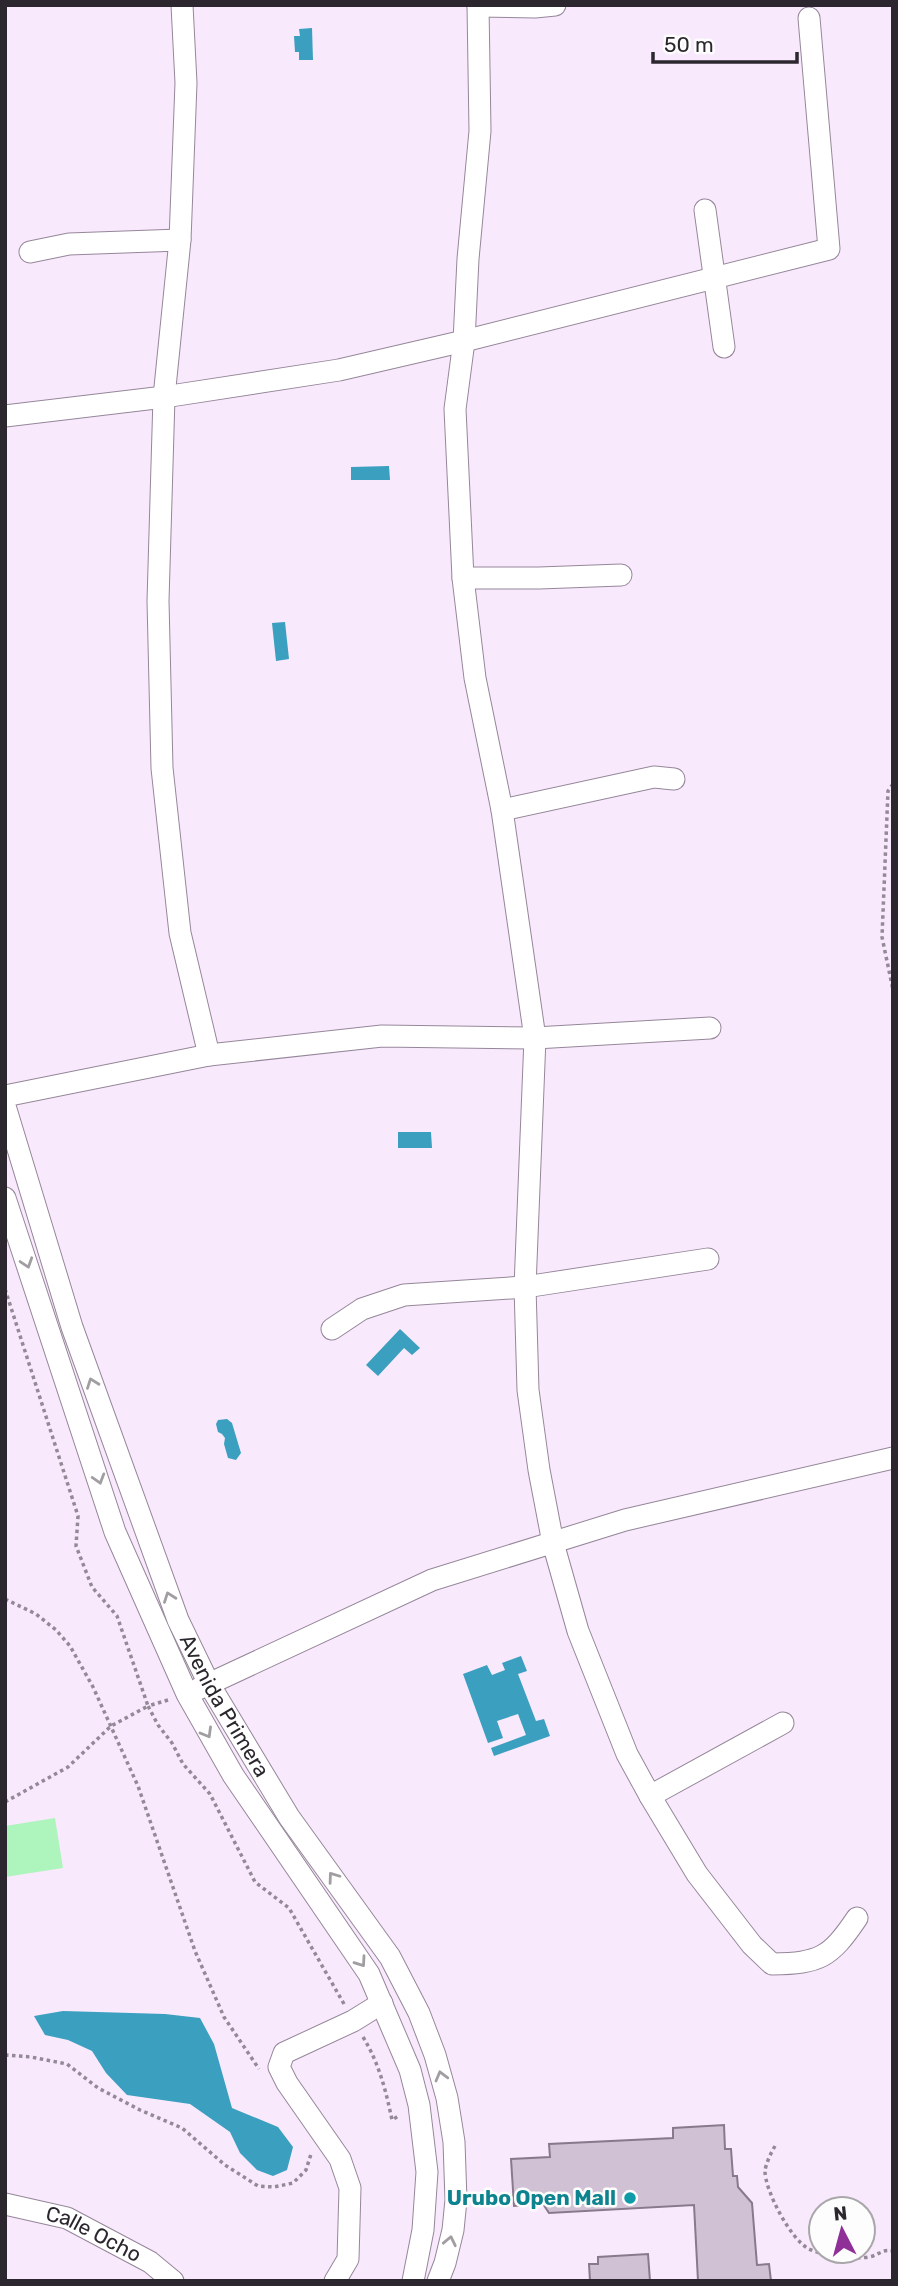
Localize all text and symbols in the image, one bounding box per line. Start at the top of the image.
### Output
scale bar [653,21,796,65]
text: 50 m [664,32,714,57]
one-way arrow [19,1256,33,1269]
one-way arrow [86,1377,100,1389]
one-way arrow [90,1473,105,1485]
one-way arrow [164,1591,178,1603]
street label: Avenida Primera [175,1630,275,1781]
one-way arrow [199,1725,212,1738]
one-way arrow [328,1873,341,1885]
one-way arrow [353,1954,365,1967]
one-way arrow [435,2070,449,2082]
place label: Urubo Open Mall [447,2185,616,2210]
marker: Urubo Open Mall [622,2190,638,2206]
north arrow [807,2195,877,2265]
street label: Calle Ocho [44,2201,146,2267]
text: N [832,2201,848,2226]
one-way arrow [442,2235,457,2247]

